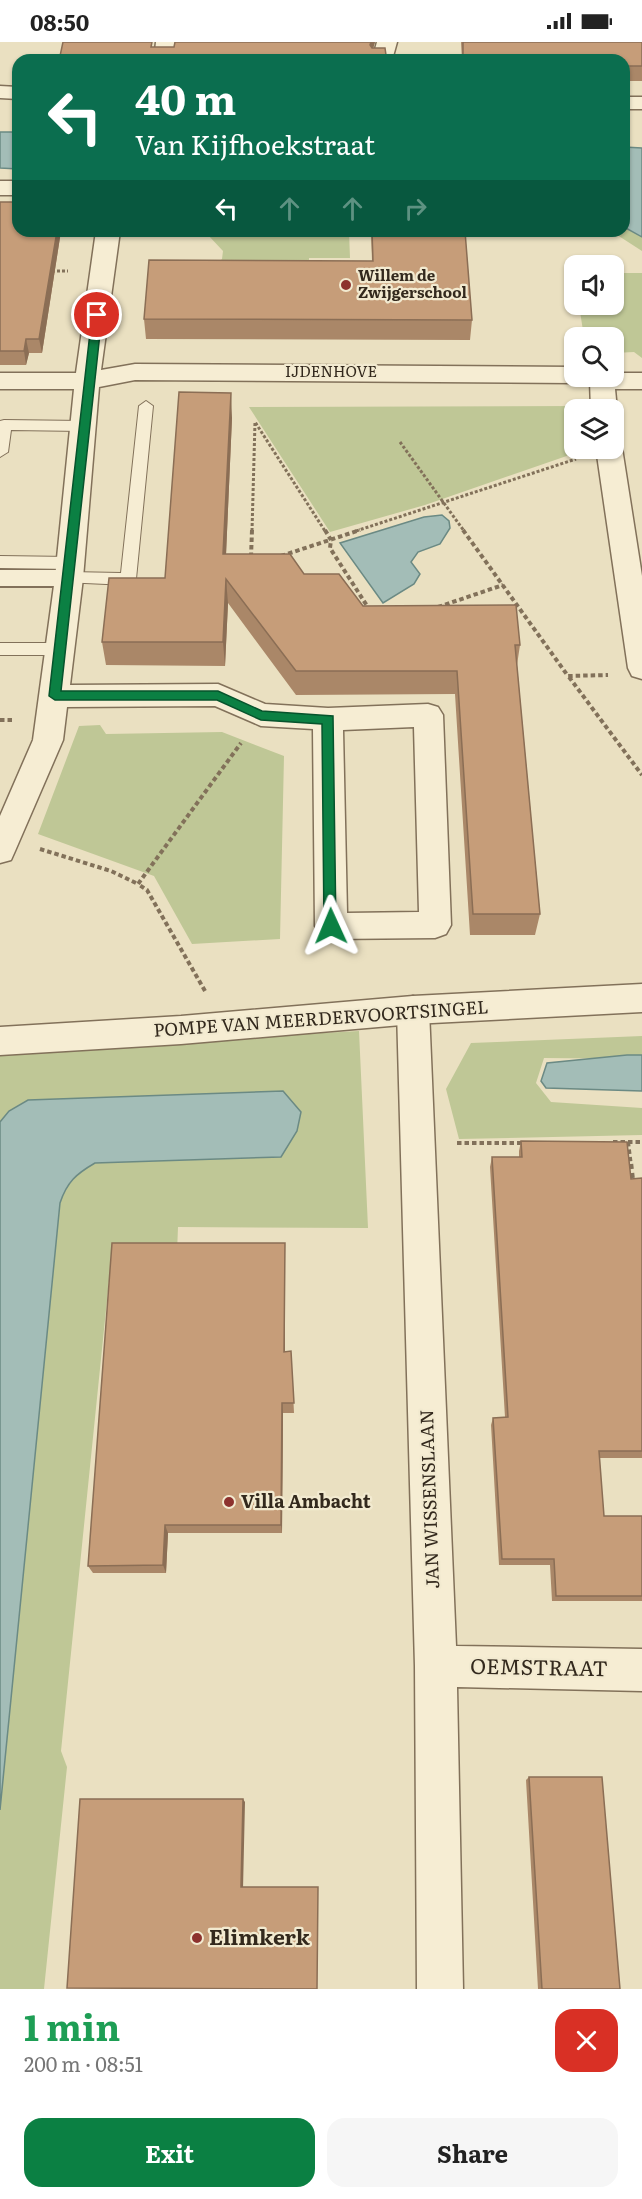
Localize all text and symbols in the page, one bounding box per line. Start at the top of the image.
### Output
text: 08:50 [30,5,89,38]
text: 40 m [135,66,236,128]
icon: left [36,78,114,156]
text: Van Kijfhoekstraat [135,123,375,163]
icon: left [210,192,243,225]
icon: ahead [273,192,306,225]
icon: ahead [336,192,369,225]
icon: right [399,192,432,225]
map controls [564,255,624,459]
button: sound [564,255,624,315]
place label: Willem de Zwijgerschool [358,263,467,303]
marker: Willem de Zwijgerschool [339,278,353,292]
pin [71,289,122,340]
icon: arrive [80,298,113,331]
button: search [564,327,624,387]
street label: IJDENHOVE [285,359,377,382]
button: layers [564,399,624,459]
position arrow [299,894,363,958]
street label: POMPE VAN MEERDERVOORTSINGEL [152,992,489,1043]
street label: JAN WISSENSLAAN [412,1409,445,1589]
place label: Villa Ambacht [241,1487,371,1514]
marker: Villa Ambacht [222,1495,236,1509]
street label: OEMSTRAAT [470,1649,608,1682]
place label: Elimkerk [209,1920,311,1951]
marker: Elimkerk [190,1931,204,1945]
text: 1 min [24,1999,120,2052]
button: close [555,2009,618,2072]
text: 200 m · 08:51 [24,2048,143,2078]
button: Exit [24,2118,315,2187]
button: Share [327,2118,618,2187]

